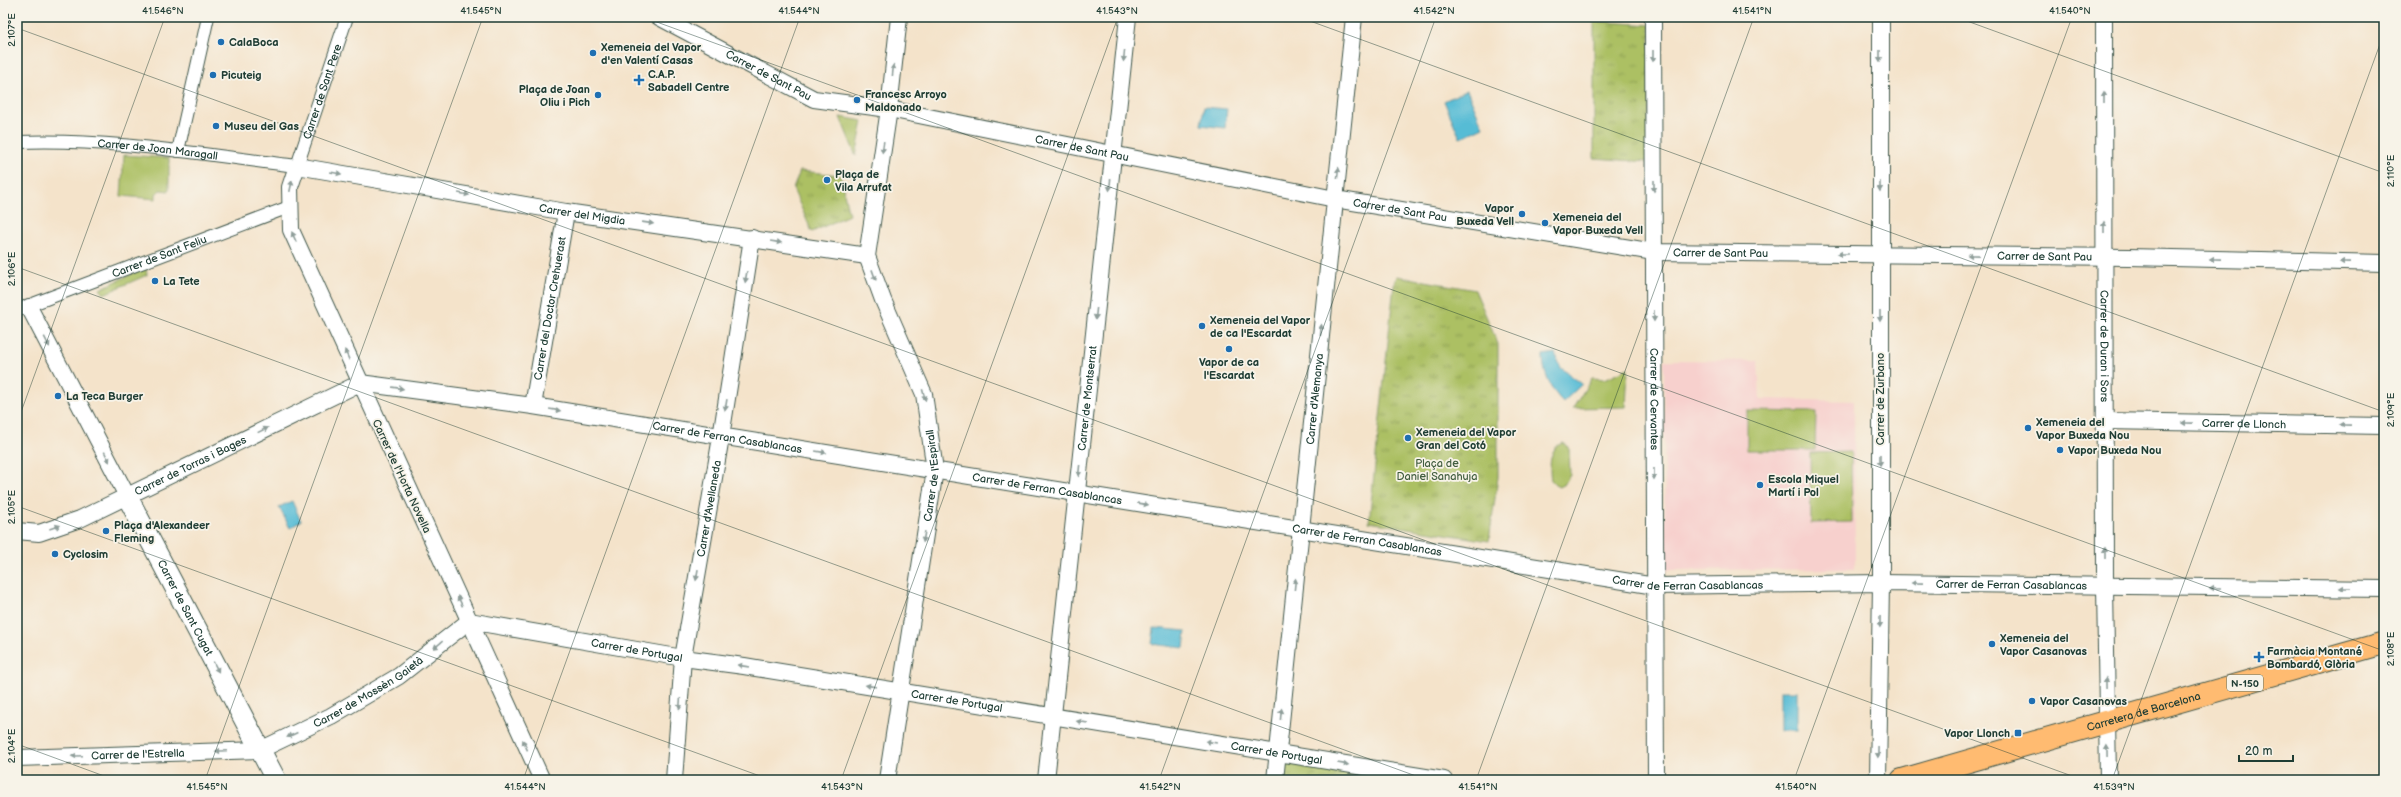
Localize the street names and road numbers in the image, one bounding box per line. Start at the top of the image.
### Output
street label: Carrer de Sant Pere [300,42,345,141]
street label: Carrer de Sant Pau [723,47,814,103]
street label: Carrer de Sant Pau [1034,133,1130,164]
street label: Carrer de Joan Maragall [97,137,219,163]
street label: Carrer de Sant Pau [1352,196,1448,225]
street label: Carrer del Migdia [538,202,626,228]
street label: Carrer de Sant Feliu [110,233,209,280]
street label: Carrer del Doctor Crehuerast [531,235,569,381]
street label: Carrer de Sant Pau [1673,246,1768,260]
street label: Carrer de Sant Pau [1997,250,2092,264]
street label: Carrer de Duran i Sors [2097,290,2111,403]
street label: Carrer de Montserrat [1075,344,1100,452]
street label: Carrer de Cervantes [1647,348,1661,451]
street label: Carrer d'Alemanya [1304,353,1326,445]
street label: Carrer de Zurbano [1874,353,1887,445]
street label: Carrer de l'Horta Novella [370,417,434,535]
street label: Carrer de Llonch [2202,417,2286,431]
street label: Carrer de Ferran Casablancas [651,419,804,456]
street label: Carrer de l'Espirall [921,429,942,522]
street label: Carrer de Torras i Bages [132,433,249,499]
street label: Carrer d'Avellaneda [694,459,724,558]
street label: Carrer de Ferran Casablancas [971,471,1123,507]
street label: Carrer de Ferran Casablancas [1291,522,1443,559]
street label: Carrer de Sant Cugat [155,558,216,658]
street label: Carrer de Ferran Casablancas [1611,573,1764,593]
street label: Carrer de Ferran Casablancas [1936,578,2088,592]
street label: Carrer de Portugal [590,636,683,665]
street label: Carrer de Mossèn Gaietà [311,654,426,731]
road number: N-150 [2227,675,2263,691]
street label: Carrer de Portugal [910,687,1003,715]
street label: Carretera de Barcelona [2085,690,2202,734]
street label: Carrer de Portugal [1230,739,1323,767]
street label: Carrer de l'Estrella [91,746,185,763]

